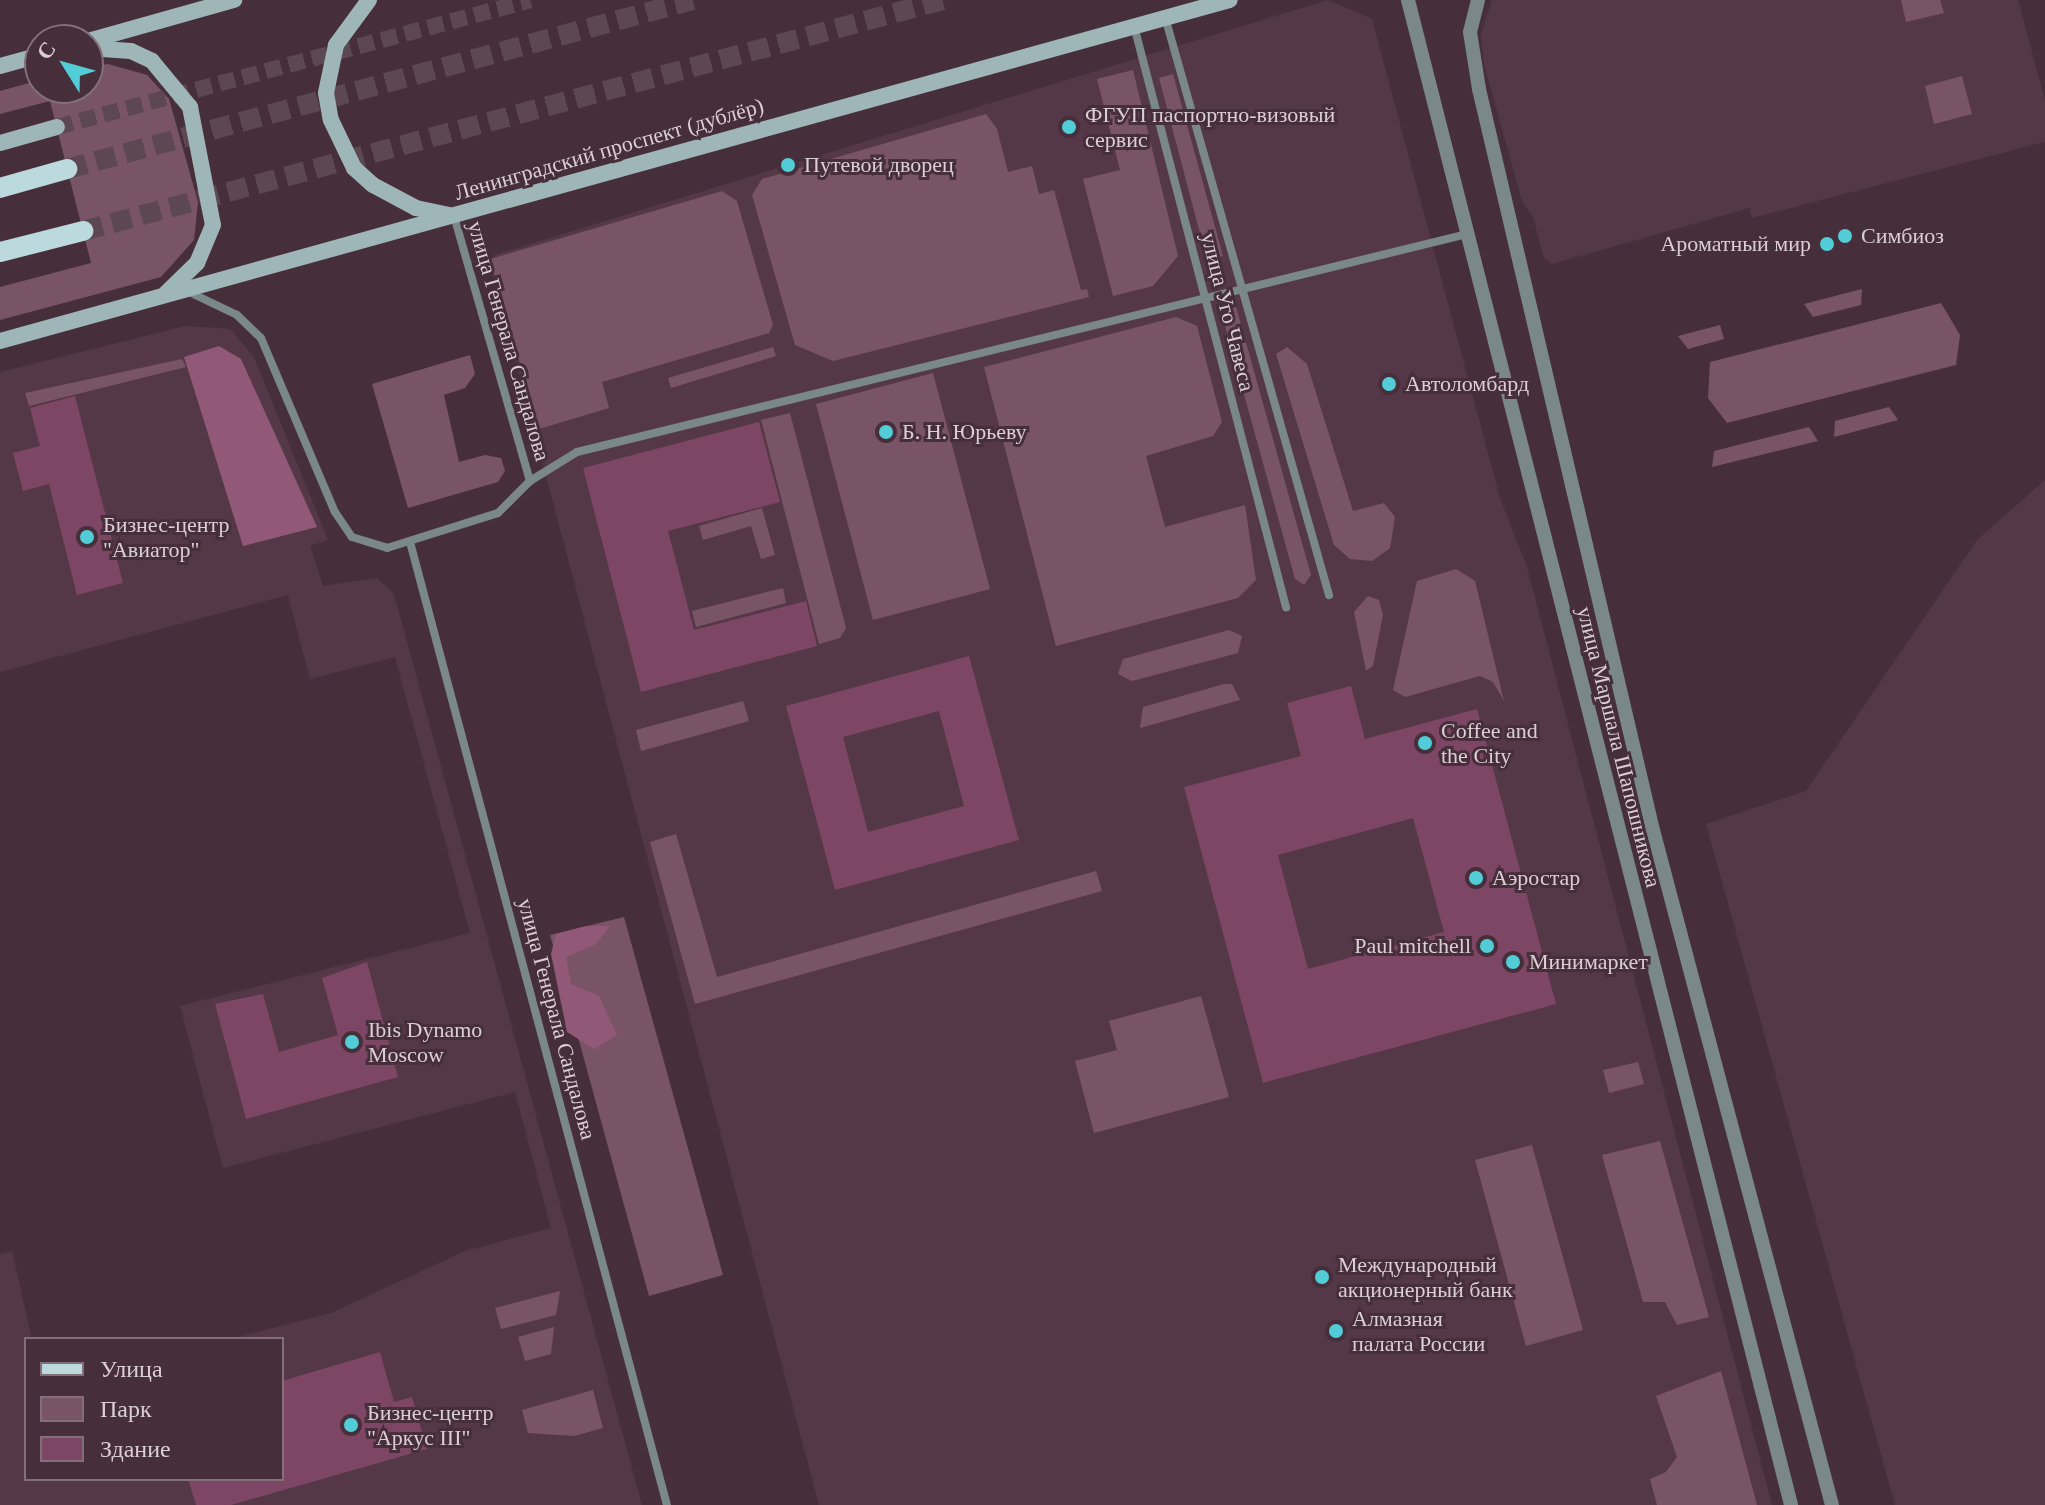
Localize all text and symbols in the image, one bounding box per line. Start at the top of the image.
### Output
north arrow [24,24,104,104]
text: С [31,37,61,64]
street label: Ленинградский проспект (дублёр) [451,92,767,206]
place label: ФГУП паспортно-визовый сервис [1085,101,1335,152]
marker: ФГУП паспортно-визовый сервис [1060,118,1078,136]
place label: Путевой дворец [804,152,954,178]
marker: Путевой дворец [779,156,797,174]
street label: улица Генерала Сандалова [462,218,556,464]
place label: Симбиоз [1861,223,1944,249]
marker: Симбиоз [1836,227,1854,245]
street label: улица Уго Чавеса [1195,230,1261,394]
place label: Ароматный мир [1660,231,1811,257]
marker: Ароматный мир [1818,235,1836,253]
place label: Автоломбард [1405,371,1529,397]
marker: Автоломбард [1380,375,1398,393]
place label: Б. Н. Юрьеву [902,419,1027,445]
marker: Б. Н. Юрьеву [877,423,895,441]
place label: Бизнес-центр "Авиатор" [103,511,229,562]
marker: Бизнес-центр "Авиатор" [78,528,96,546]
street label: улица Маршала Шапошникова [1571,604,1667,890]
place label: Coffee and the City [1441,717,1538,768]
marker: Coffee and the City [1416,734,1434,752]
place label: Аэростар [1492,865,1580,891]
marker: Аэростар [1467,869,1485,887]
street label: улица Генерала Сандалова [512,896,602,1142]
place label: Paul mitchell [1354,933,1471,959]
marker: Paul mitchell [1478,937,1496,955]
place label: Минимаркет [1529,949,1648,975]
marker: Минимаркет [1504,953,1522,971]
place label: Ibis Dynamo Moscow [368,1016,482,1068]
marker: Ibis Dynamo Moscow [343,1033,361,1051]
place label: Международный акционерный банк [1338,1251,1513,1302]
marker: Международный акционерный банк [1313,1268,1331,1286]
place label: Алмазная палата России [1352,1305,1485,1356]
marker: Алмазная палата России [1327,1322,1345,1340]
legend [24,1337,284,1481]
text: Улица [100,1356,163,1382]
text: Парк [100,1396,152,1422]
place label: Бизнес-центр "Аркус III" [367,1399,493,1450]
marker: Бизнес-центр "Аркус III" [342,1416,360,1434]
text: Здание [100,1436,171,1462]

